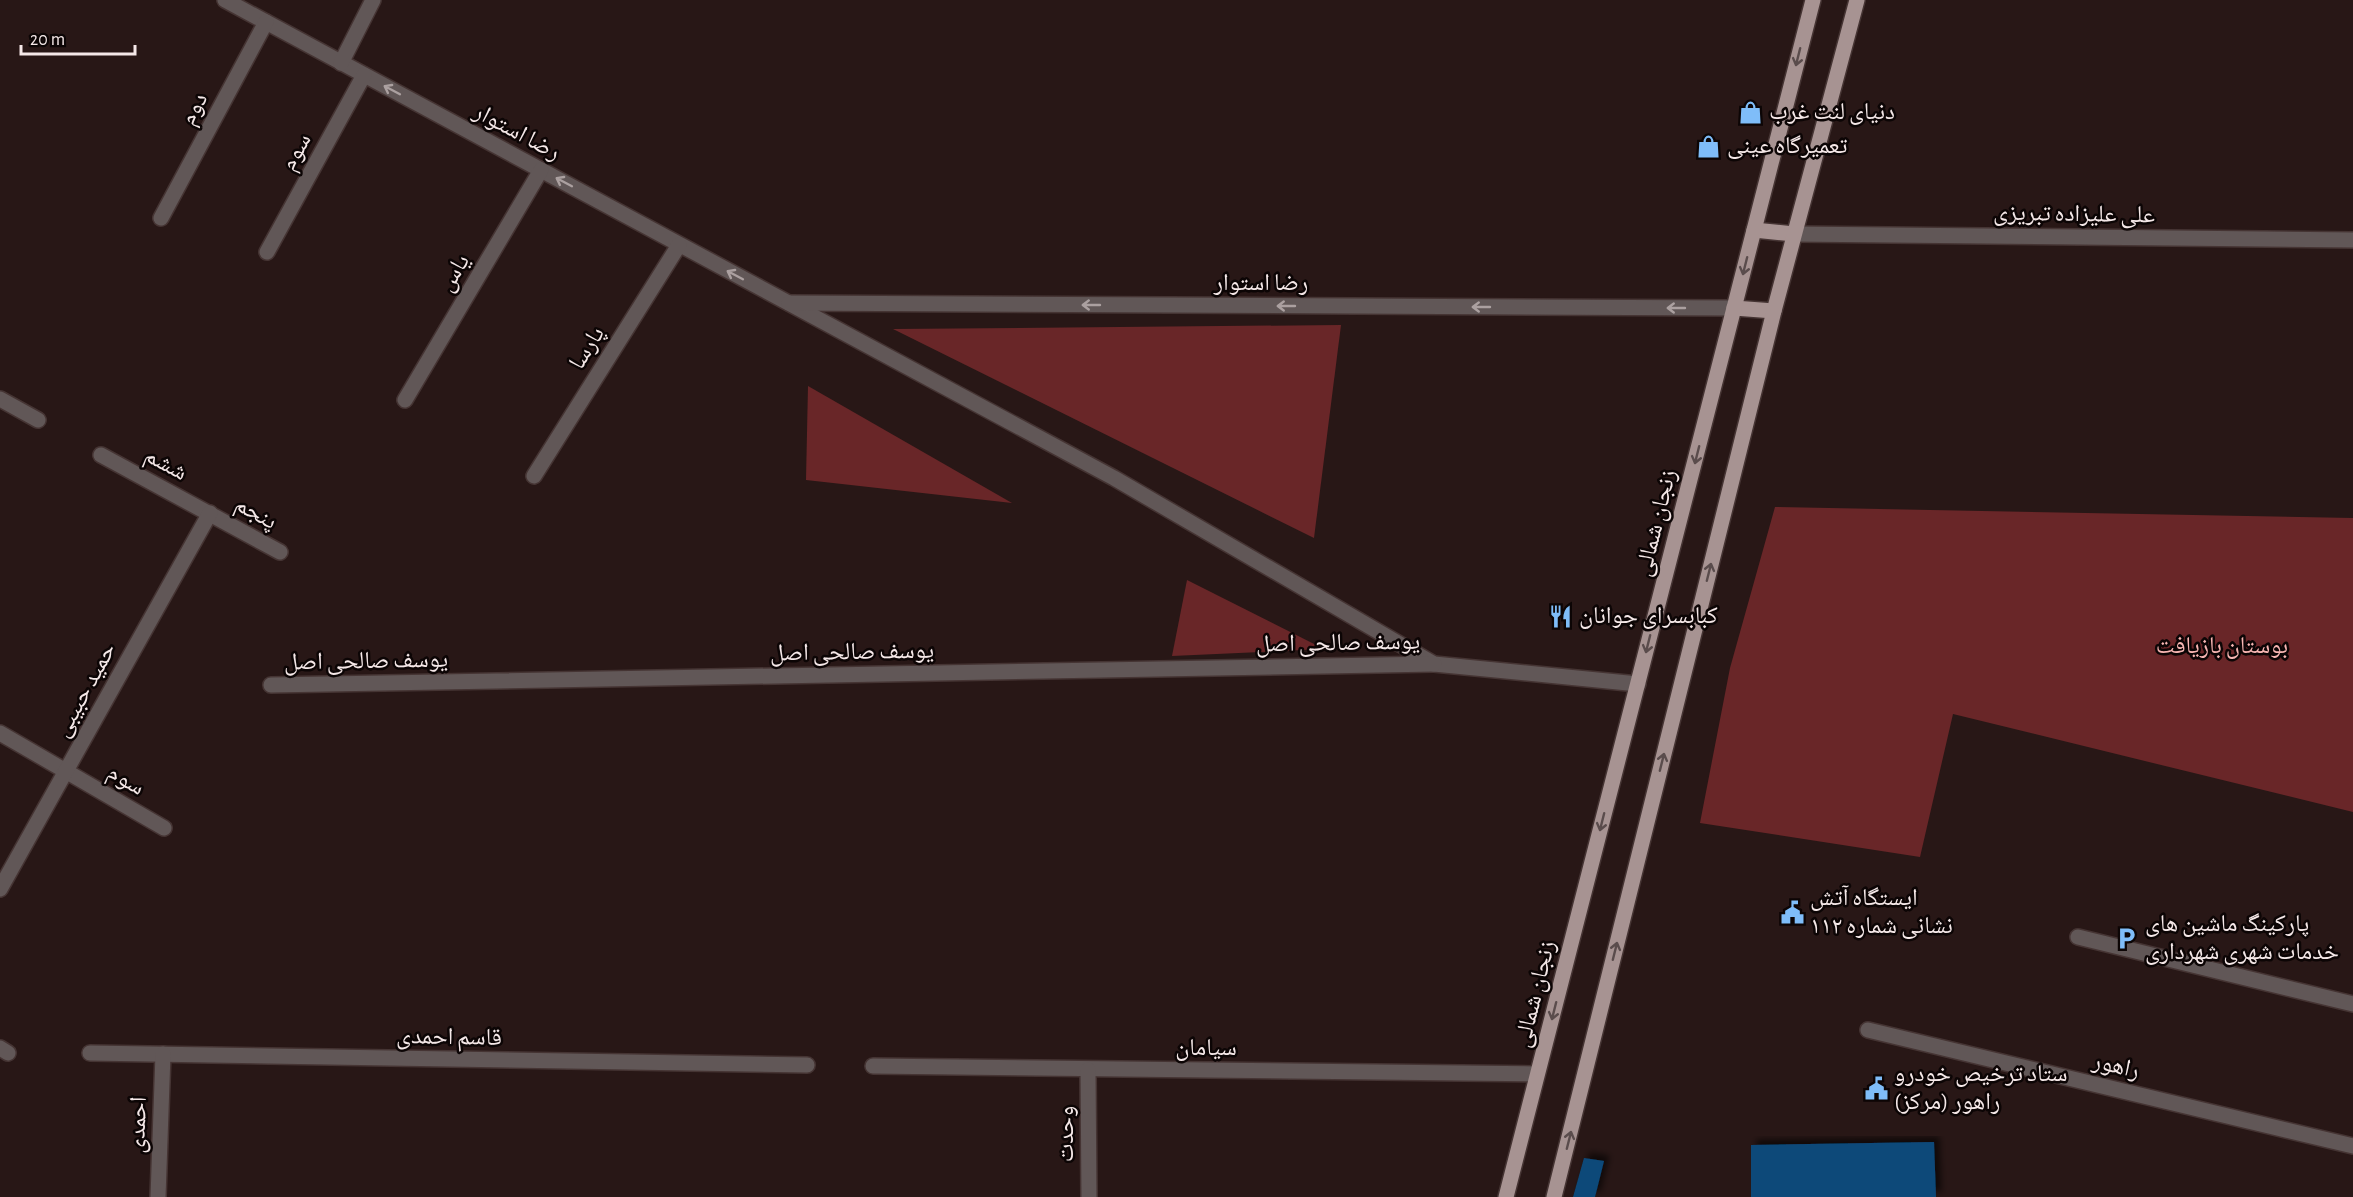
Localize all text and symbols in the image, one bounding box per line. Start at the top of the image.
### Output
scale bar [21,18,135,56]
text: 20 m [30,31,65,49]
one-way arrow [1792,47,1804,66]
one-way arrow [384,84,402,95]
street label: دوم [176,89,215,131]
street label: رضا استوار [469,99,564,165]
shop icon: دنیای لنت غرب [1738,99,1764,125]
place label: دنیای لنت غرب [1769,100,1895,125]
street label: سوم [276,129,319,176]
shop icon: تعمیرگاه عینی [1696,133,1722,159]
place label: تعمیرگاه عینی [1727,134,1847,159]
one-way arrow [556,176,573,188]
street label: علی علیزاده تبریزی [1993,201,2155,228]
street label: یاس [434,250,475,296]
one-way arrow [1738,256,1750,275]
one-way arrow [727,269,745,280]
street label: رضا استوار [1213,271,1308,295]
one-way arrow [1081,299,1101,311]
one-way arrow [1276,300,1296,312]
one-way arrow [1471,301,1491,313]
one-way arrow [1666,302,1686,314]
street label: پارسا [565,322,610,374]
street label: ششم [139,443,191,488]
one-way arrow [1690,445,1702,464]
street label: زنجان شمالی [1631,467,1682,579]
street label: پنجم [230,492,281,537]
one-way arrow [1704,563,1715,582]
restaurant icon: کبابسرای جوانان [1548,603,1574,629]
place label: کبابسرای جوانان [1579,604,1718,629]
street label: یوسف صالحی اصل [1256,630,1420,657]
one-way arrow [1642,634,1654,653]
park label: بوستان بازیافت [2156,634,2288,659]
street label: حمید حبیبی [49,639,121,742]
street label: یوسف صالحی اصل [770,639,934,666]
street label: یوسف صالحی اصل [284,648,448,675]
one-way arrow [1657,752,1669,771]
street label: سوم [102,760,149,803]
one-way arrow [1596,812,1608,831]
place label: ایستگاه آتش نشانی شماره ۱۱۲ [1810,885,1953,939]
public building icon: ایستگاه آتش نشانی شماره ۱۱۲ [1779,899,1805,925]
place label: پارکینگ ماشین های خدمات شهری شهرداری [2145,912,2339,965]
parking icon: پارکینگ ماشین های خدمات شهری شهرداری [2114,925,2140,951]
street label: زنجان شمالی [1510,938,1561,1050]
one-way arrow [1610,942,1622,961]
one-way arrow [1547,1001,1559,1020]
street label: قاسم احمدی [396,1024,502,1053]
street label: سیامان [1175,1036,1237,1061]
street label: راهور [2089,1049,2142,1083]
place label: ستاد ترخیص خودرو راهور (مرکز) [1894,1062,2068,1114]
public building icon: ستاد ترخیص خودرو راهور (مرکز) [1863,1075,1889,1101]
street label: احمدی [125,1096,152,1154]
street label: وحدت [1054,1106,1078,1162]
one-way arrow [1563,1131,1575,1150]

